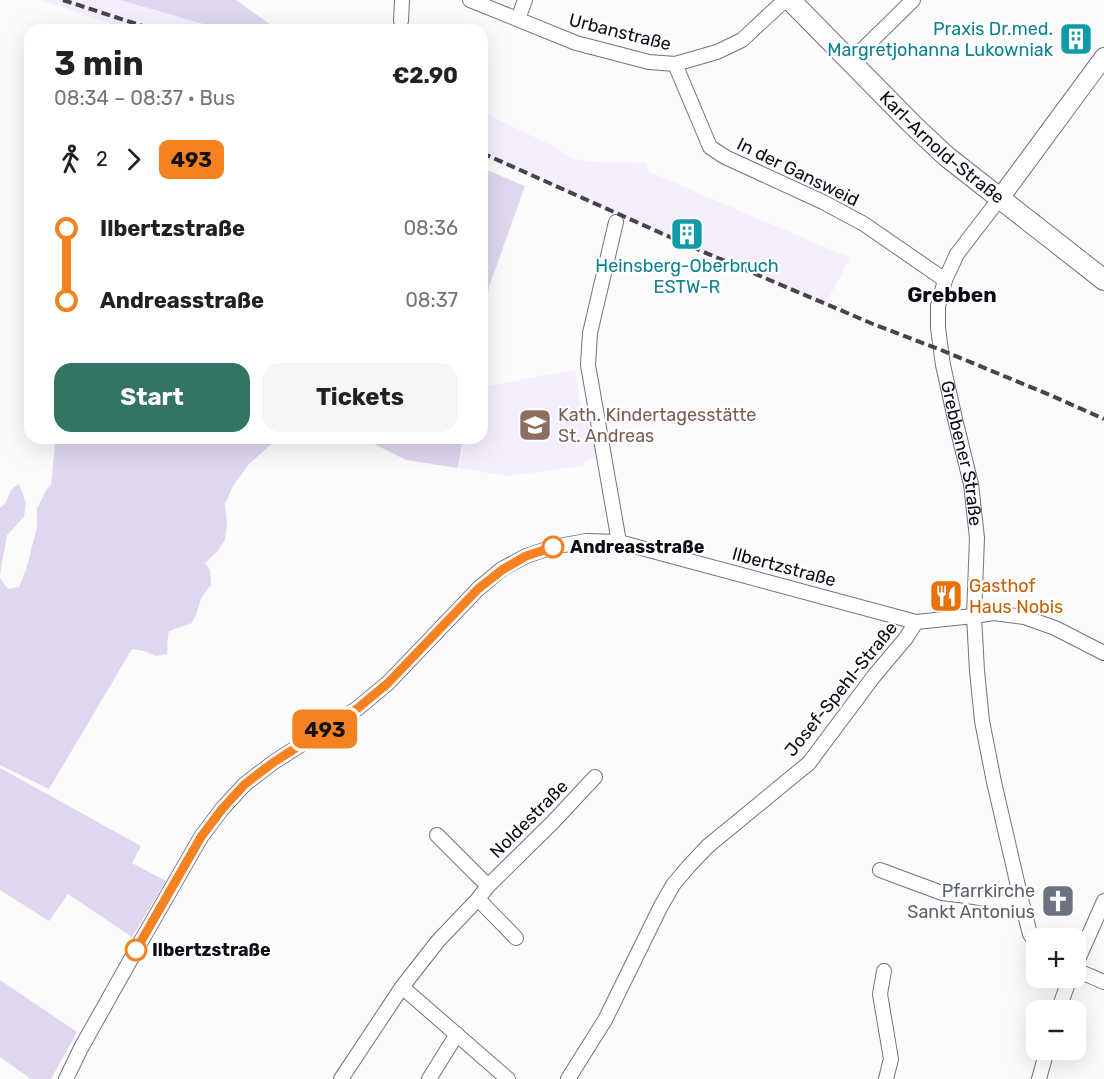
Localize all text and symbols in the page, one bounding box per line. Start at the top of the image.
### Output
street label: Urbanstraße [567,9,673,55]
place label: Praxis Dr.med. Margretjohanna Lukowniak [827,18,1054,61]
building icon: Praxis Dr.med. Margretjohanna Lukowniak [1058,21,1094,57]
text: 3 min [54,44,144,83]
text: €2.90 [392,62,458,89]
text: 08:34 – 08:37 · Bus [54,86,235,110]
street label: Karl-Arnold-Straße [875,87,1009,209]
street label: In der Gansweid [733,133,863,211]
icon: walk [54,143,87,176]
icon: forward [117,143,150,176]
text: 2 [96,147,108,171]
text: 493 [171,147,212,172]
text: Ilbertzstraße [100,215,245,242]
text: 08:36 [403,216,458,240]
building icon: Heinsberg-Oberbruch ESTW-R [669,216,705,252]
place label: Heinsberg-Oberbruch ESTW-R [595,255,779,298]
district label: Grebben [907,282,997,307]
text: Andreasstraße [100,287,264,314]
text: 08:37 [405,288,458,312]
button: Start [54,363,250,432]
button: Tickets [262,363,458,432]
street label: Grebbener Straße [936,379,987,527]
place label: Kath. Kindertagesstätte St. Andreas [558,404,756,447]
school or university icon: Kath. Kindertagesstätte St. Andreas [517,407,553,443]
marker: Andreasstraße [542,536,564,558]
place label: Andreasstraße [570,536,705,558]
street label: Ilbertzstraße [730,543,838,591]
place label: Gasthof Haus Nobis [969,575,1063,618]
restaurant icon: Gasthof Haus Nobis [928,578,964,614]
street label: Josef-Spehl-Straße [780,617,902,761]
line badge: 493 [290,710,360,748]
text: 493 [304,717,346,742]
street label: Noldestraße [485,775,573,863]
place label: Pfarrkirche Sankt Antonius [907,880,1035,923]
church icon: Pfarrkirche Sankt Antonius [1040,883,1076,919]
map controls [1026,928,1086,1060]
button: + [1026,928,1086,988]
marker: Ilbertzstraße [125,939,147,961]
place label: Ilbertzstraße [152,939,271,961]
button: − [1026,1000,1086,1060]

